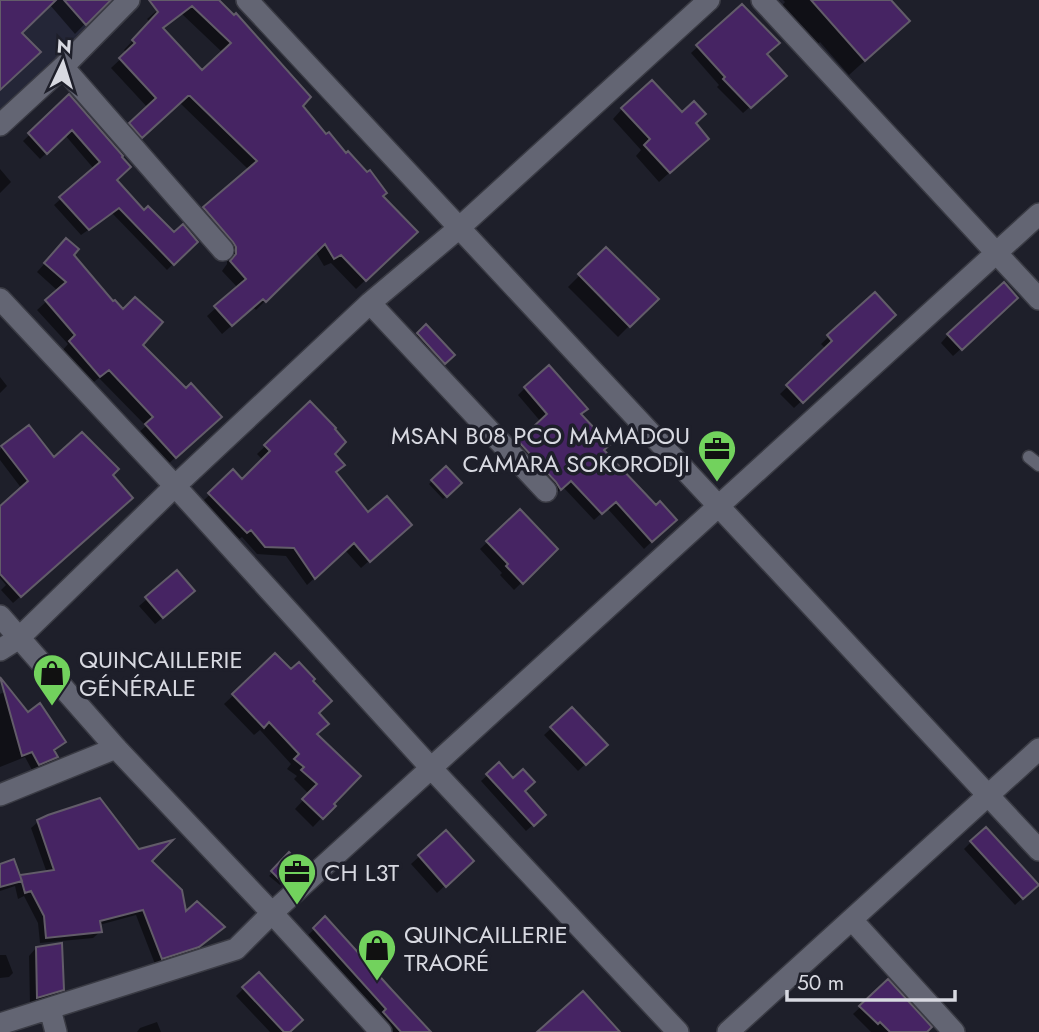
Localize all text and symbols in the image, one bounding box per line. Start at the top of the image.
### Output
north arrow [28,28,98,98]
text: N [56,33,73,61]
place label: MSAN B08 PCO MAMADOU CAMARA SOKORODJI [391,418,690,481]
office icon: MSAN B08 PCO MAMADOU CAMARA SOKORODJI [696,428,738,483]
place label: QUINCAILLERIE GÉNÉRALE [79,642,243,705]
shop icon: QUINCAILLERIE GÉNÉRALE [31,652,73,707]
office icon: CH L3T [276,851,318,906]
place label: CH L3T [324,855,399,890]
place label: QUINCAILLERIE TRAORÉ [404,917,568,980]
shop icon: QUINCAILLERIE TRAORÉ [356,927,398,982]
scale bar [787,958,955,1002]
text: 50 m [797,968,844,998]

